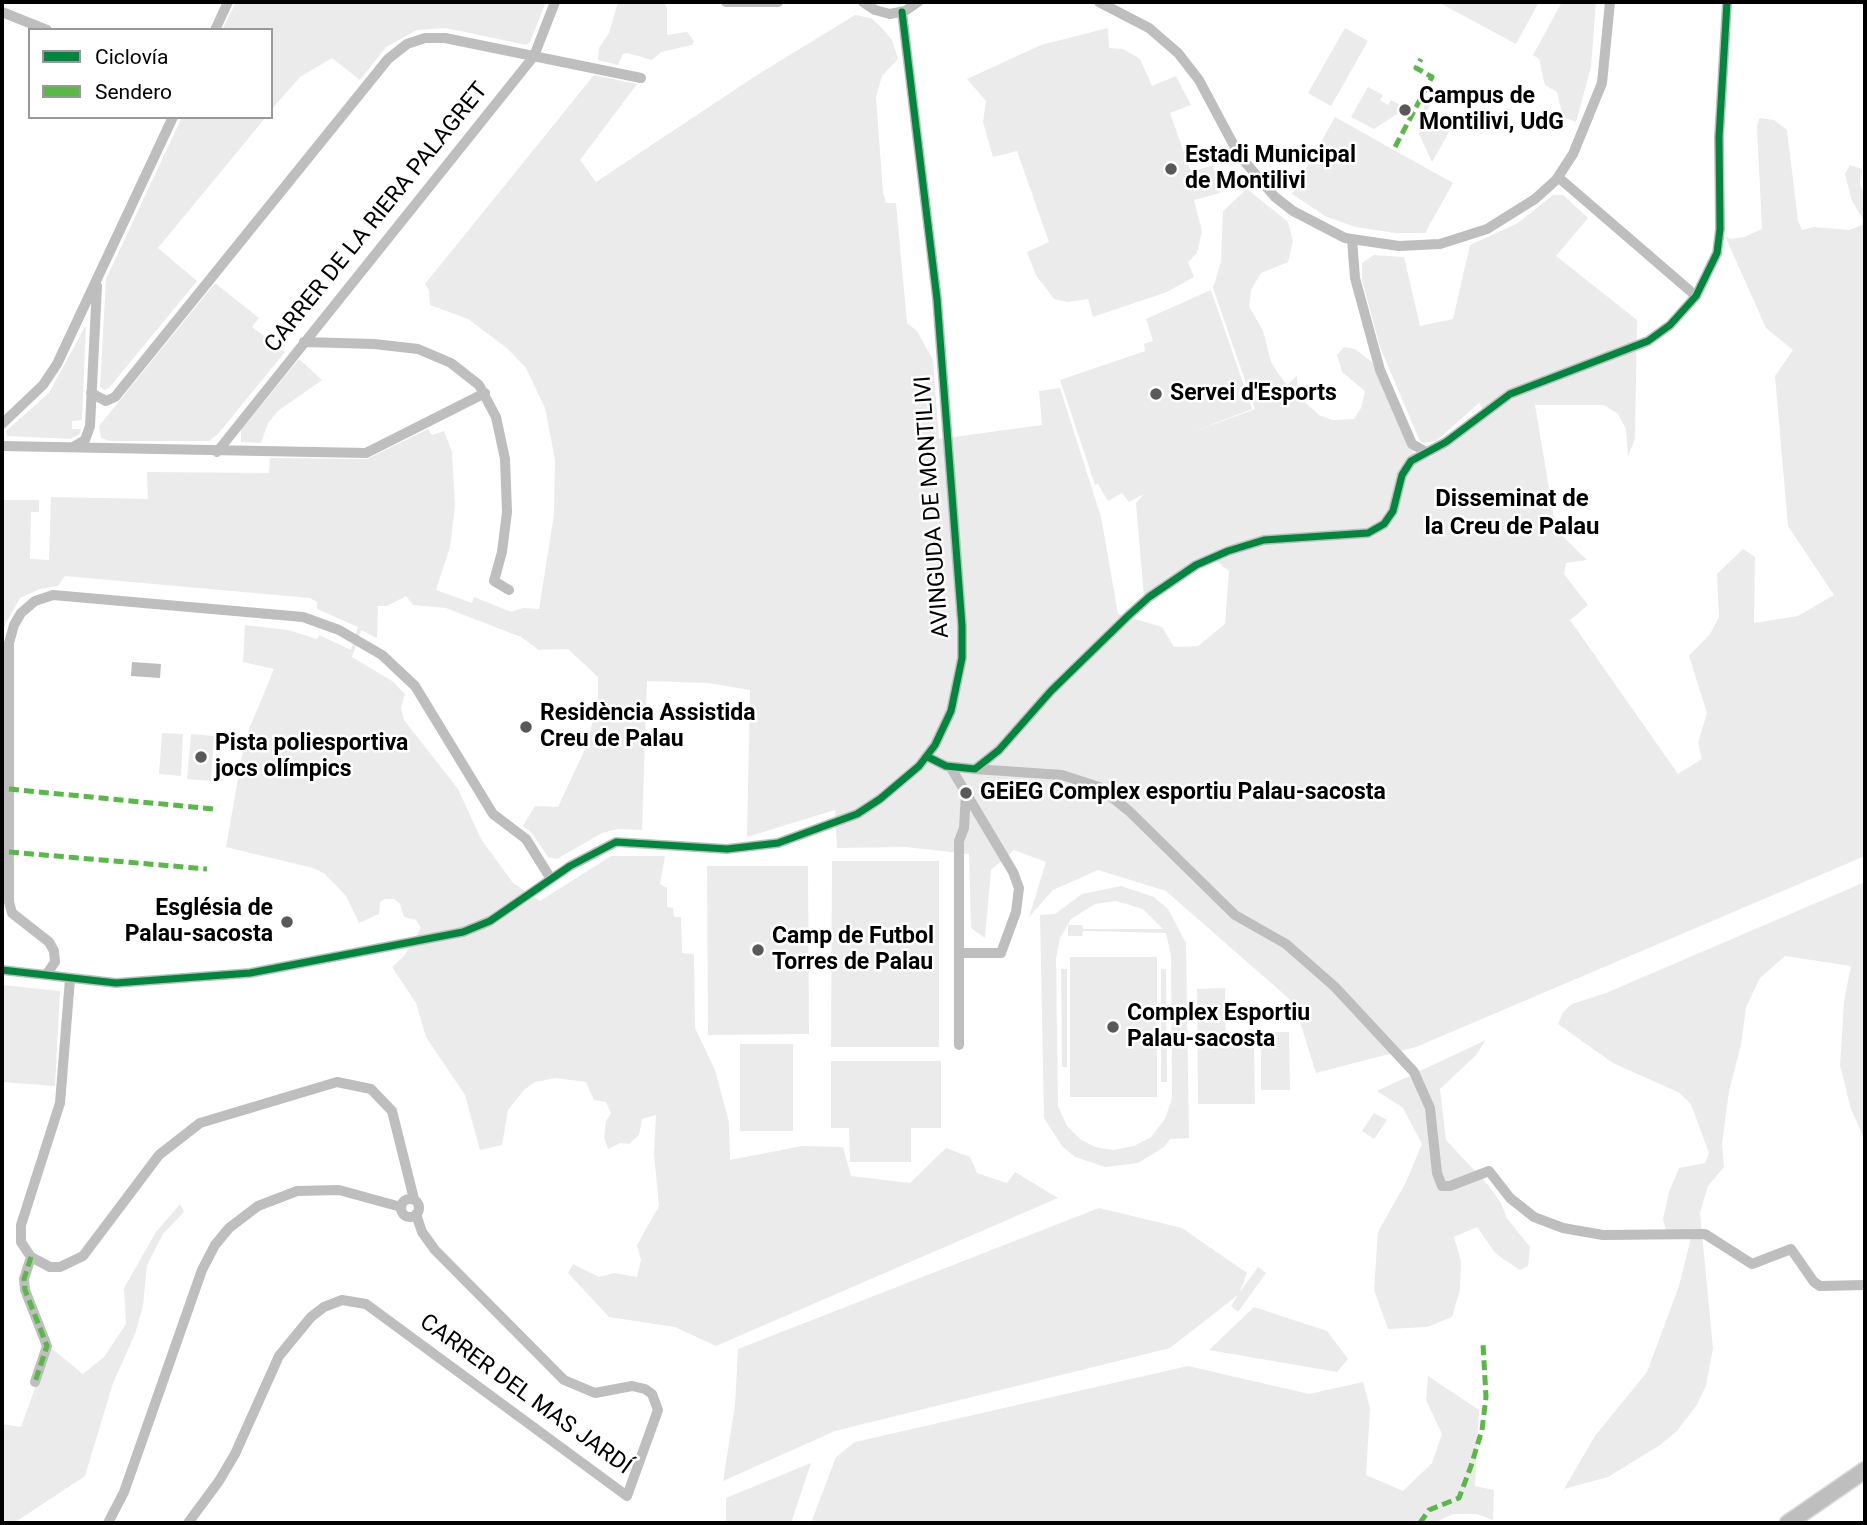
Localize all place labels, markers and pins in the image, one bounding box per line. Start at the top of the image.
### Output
place label: Campus de Montilivi, UdG [1419,83,1564,137]
marker: Campus de Montilivi, UdG [1397,102,1413,118]
place label: Estadi Municipal de Montilivi [1185,142,1356,196]
marker: Estadi Municipal de Montilivi [1163,161,1179,177]
place label: Servei d'Esports [1170,380,1337,408]
marker: Servei d'Esports [1148,386,1164,402]
place label: Residència Assistida Creu de Palau [540,700,756,754]
marker: Residència Assistida Creu de Palau [518,719,534,735]
place label: Pista poliesportiva jocs olímpics [215,730,408,784]
marker: Pista poliesportiva jocs olímpics [193,749,209,765]
place label: GEiEG Complex esportiu Palau-sacosta [980,779,1386,807]
marker: GEiEG Complex esportiu Palau-sacosta [958,785,974,801]
place label: Església de Palau-sacosta [125,895,273,949]
marker: Església de Palau-sacosta [279,914,295,930]
place label: Camp de Futbol Torres de Palau [772,923,934,977]
marker: Camp de Futbol Torres de Palau [750,942,766,958]
place label: Complex Esportiu Palau-sacosta [1127,1000,1310,1054]
marker: Complex Esportiu Palau-sacosta [1105,1019,1121,1035]

